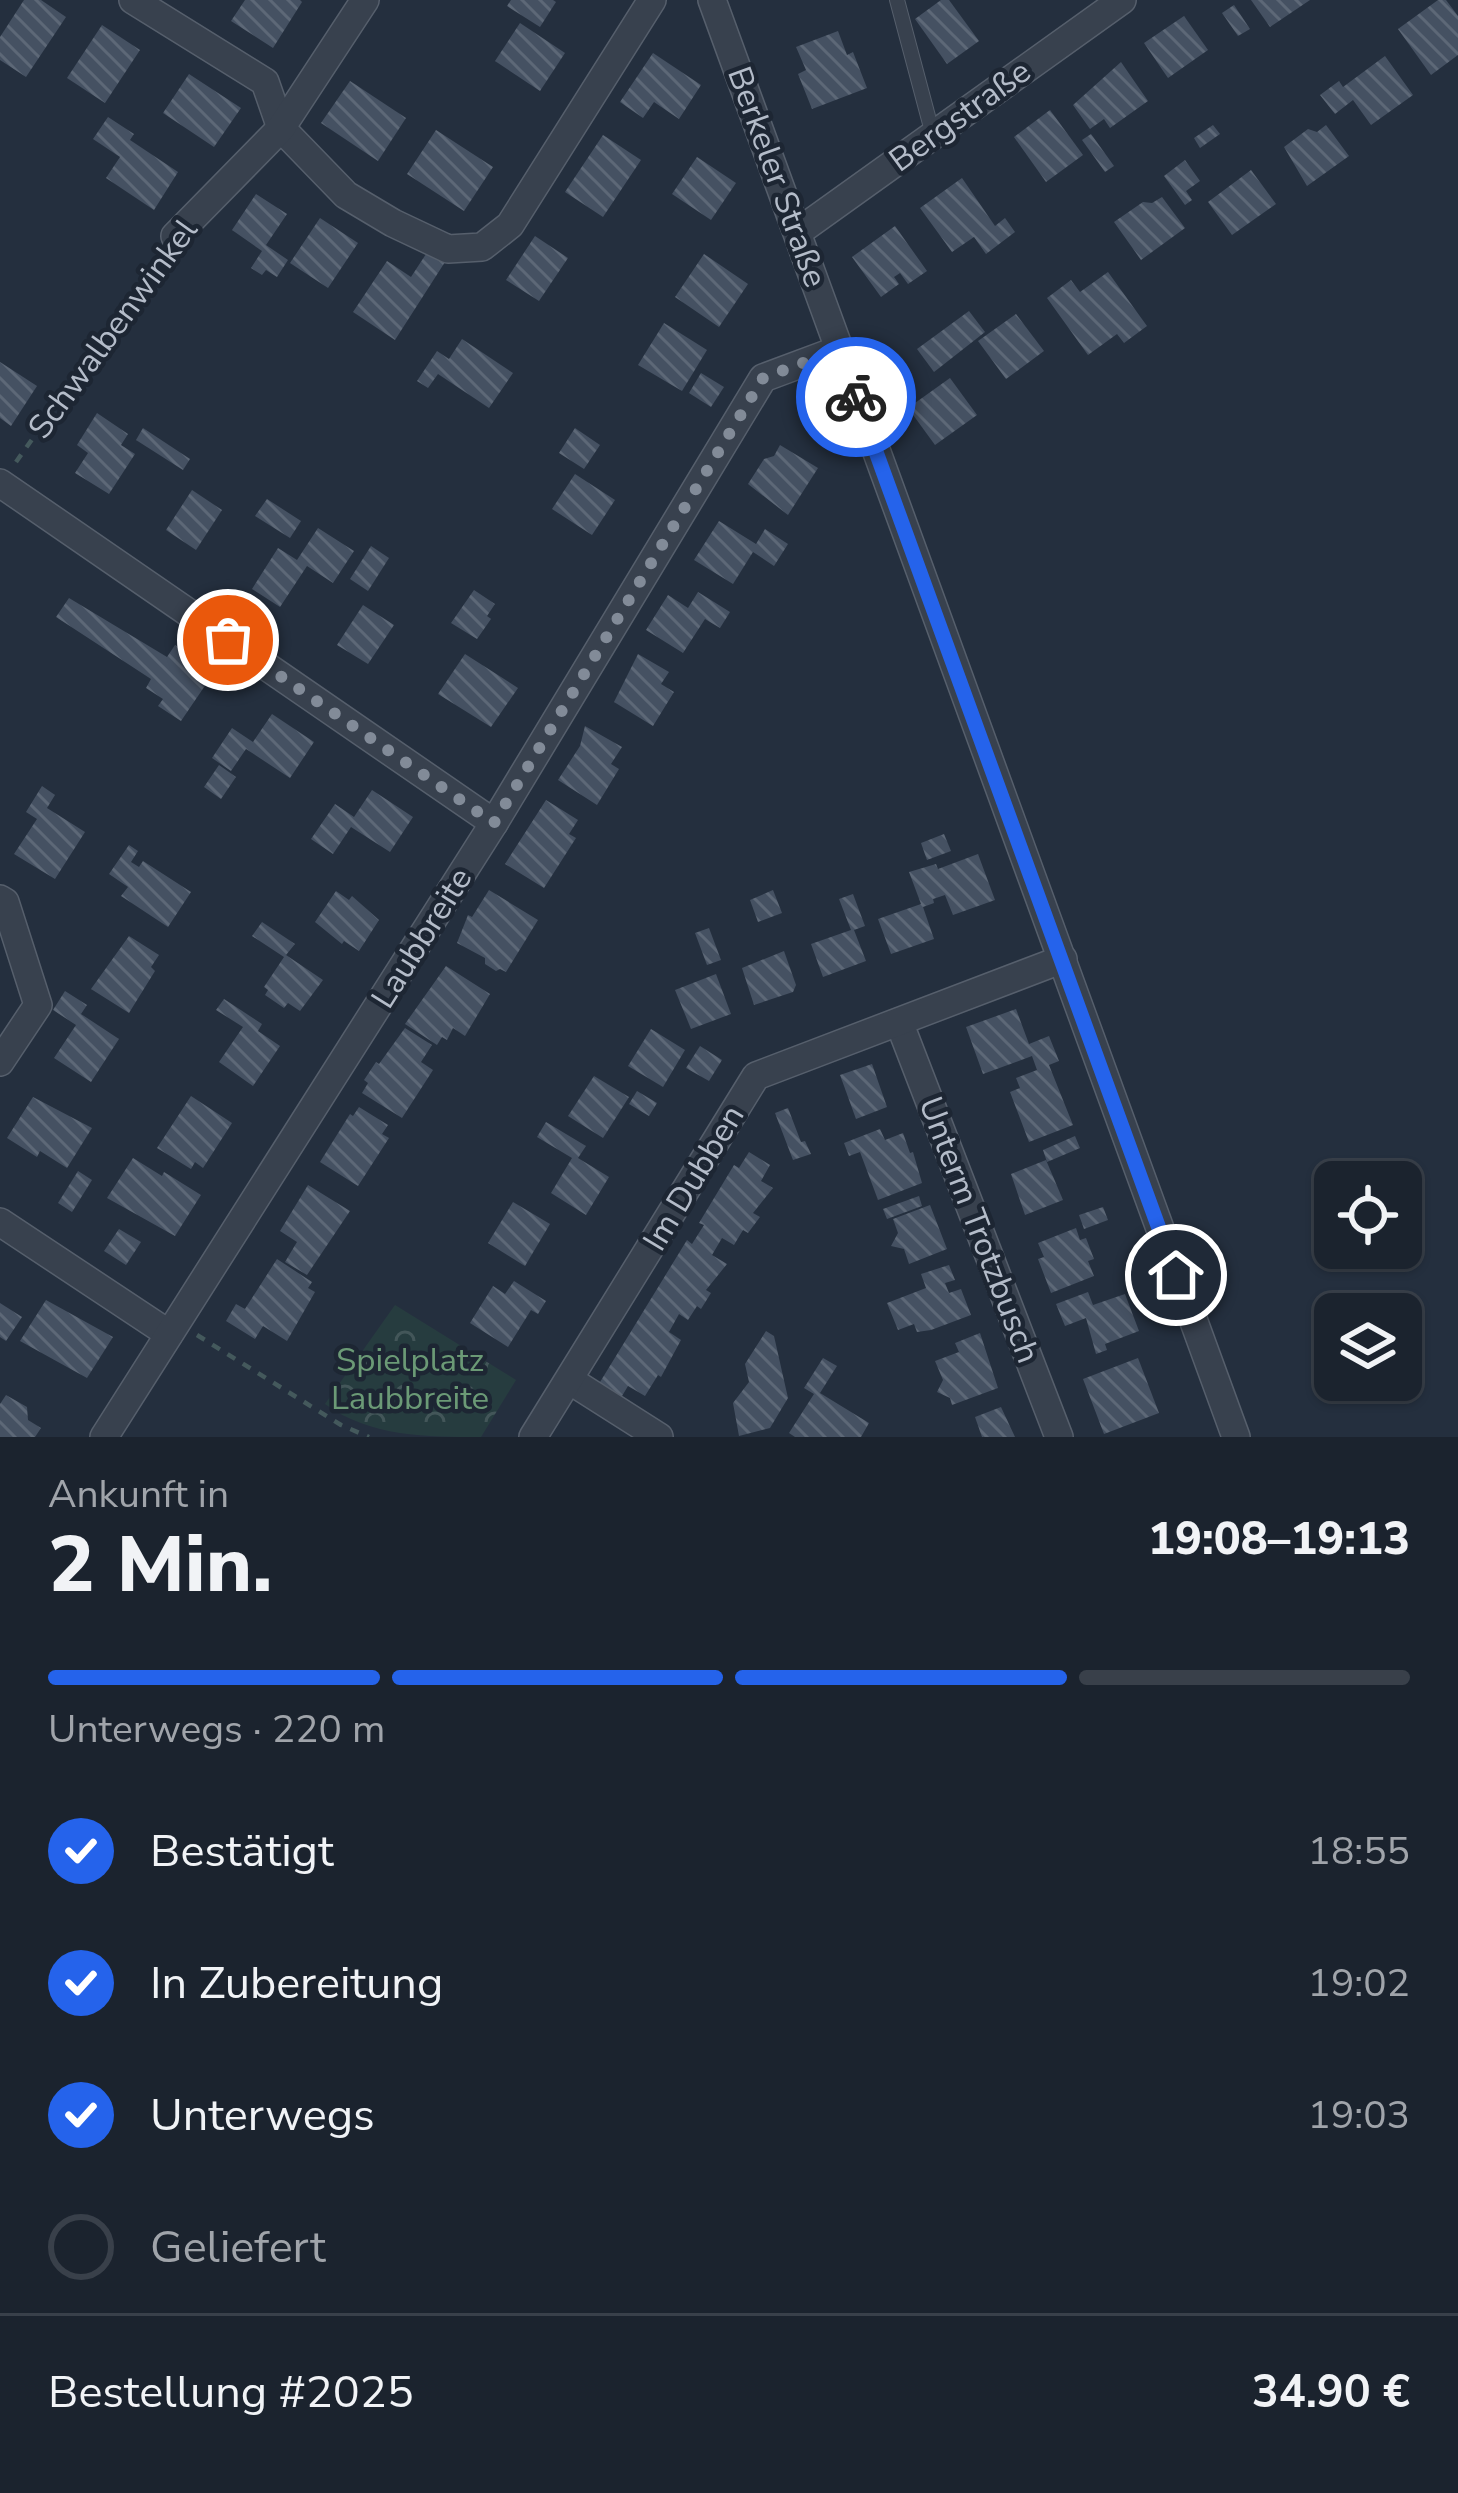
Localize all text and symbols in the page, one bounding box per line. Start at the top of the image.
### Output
street label: Bergstraße [880,49,1040,183]
street label: Berkeler Straße [716,61,838,293]
street label: Schwalbenwinkel [18,210,208,448]
courier [796,337,916,457]
icon: bike [823,364,889,430]
pin [177,589,279,691]
icon: bag [195,607,261,673]
street label: Laubbreite [361,859,483,1017]
street label: Unterm Trotzbusch [907,1090,1051,1370]
street label: Im Dubben [633,1097,755,1259]
map controls [1314,1161,1422,1401]
button: locate [1314,1161,1422,1269]
pin [1125,1224,1227,1326]
icon: home [1143,1242,1209,1308]
button: layers [1314,1293,1422,1401]
park label: Spielplatz Laubbreite [331,1338,489,1421]
text: Ankunft in [48,1468,229,1521]
text: 19:08–19:13 [1148,1509,1410,1570]
text: 2 Min. [48,1512,272,1619]
text: Unterwegs · 220 m [48,1703,385,1756]
icon: check [48,1818,114,1884]
text: Bestätigt [150,1821,334,1882]
text: 18:55 [1308,1825,1410,1878]
icon: check [48,1950,114,2016]
text: In Zubereitung [150,1953,443,2014]
text: 19:02 [1308,1957,1410,2010]
icon: check [48,2082,114,2148]
text: Unterwegs [150,2085,375,2146]
text: 19:03 [1308,2089,1410,2142]
text: Geliefert [150,2217,326,2278]
text: Bestellung #2025 [48,2362,414,2423]
text: 34.90 € [1252,2362,1410,2423]

